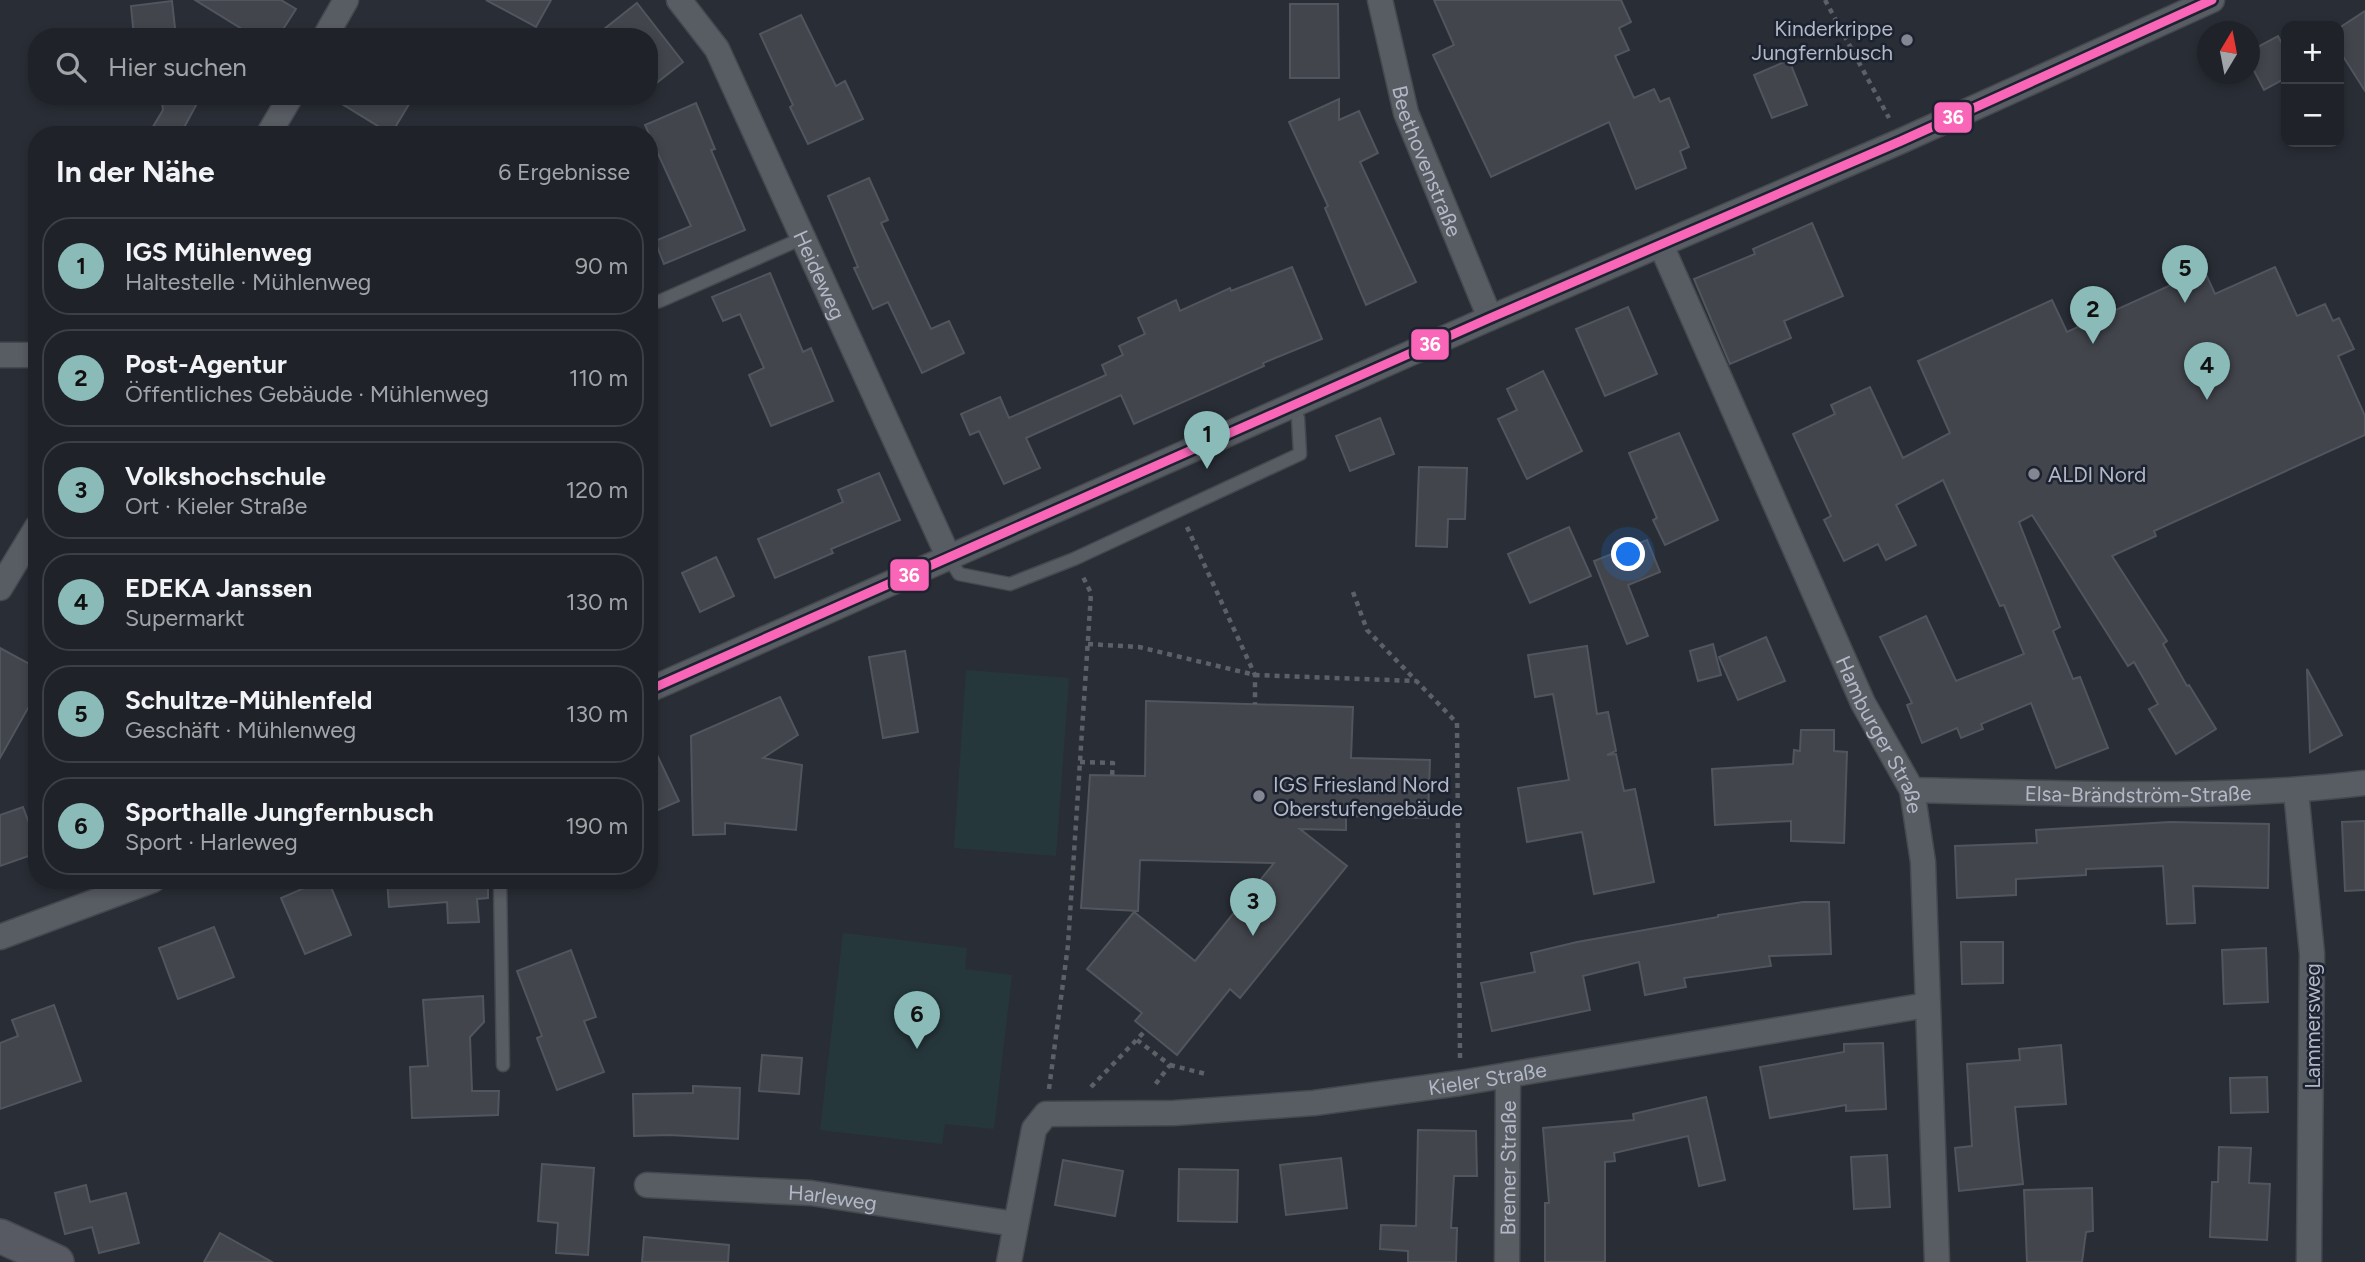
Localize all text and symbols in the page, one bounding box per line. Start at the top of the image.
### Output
place label: Kinderkrippe Jungfernbusch [1752,16,1893,65]
north arrow [2197,21,2260,84]
map controls [2281,21,2344,147]
button: + [2281,21,2344,84]
search box [28,28,658,105]
marker: Kinderkrippe Jungfernbusch [1899,32,1915,48]
icon: search [52,48,90,86]
text: Hier suchen [108,51,247,83]
street label: Beethovenstraße [1388,83,1468,240]
button: − [2281,84,2344,147]
line badge: 36 [1933,101,1973,134]
text: 36 [1942,106,1964,129]
text: In der Nähe [56,153,215,190]
text: 6 Ergebnisse [498,158,630,186]
street label: Heideweg [789,226,851,323]
text: IGS Mühlenweg [125,236,312,268]
pin: 5 [2162,245,2208,303]
text: 1 [76,252,86,280]
text: 90 m [575,252,628,280]
text: Haltestelle · Mühlenweg [125,268,371,296]
pin: 2 [2070,286,2116,344]
line badge: 36 [1410,328,1450,361]
text: 36 [1419,333,1441,356]
pin: 4 [2184,342,2230,400]
text: Post-Agentur [125,348,287,380]
text: 2 [74,364,88,392]
text: 110 m [569,364,628,392]
text: Öffentliches Gebäude · Mühlenweg [125,380,489,408]
pin: 1 [1184,411,1230,469]
text: Volkshochschule [125,460,326,492]
place label: ALDI Nord [2048,462,2146,487]
marker: ALDI Nord [2026,466,2042,482]
text: 3 [75,476,87,504]
text: 120 m [566,476,628,504]
text: Ort · Kieler Straße [125,492,307,520]
your location [1611,537,1645,571]
line badge: 36 [889,558,930,592]
text: 36 [898,564,920,587]
text: EDEKA Janssen [125,572,312,604]
text: 4 [74,588,88,616]
text: 130 m [566,588,628,616]
text: Supermarkt [125,604,245,632]
street label: Hamburger Straße [1831,652,1928,815]
text: Schultze-Mühlenfeld [125,684,372,716]
text: 5 [74,700,88,728]
text: 130 m [566,700,628,728]
text: Geschäft · Mühlenweg [125,716,356,744]
place label: IGS Friesland Nord Oberstufengebäude [1273,772,1463,821]
street label: Elsa-Brändström-Straße [2024,780,2252,807]
marker: IGS Friesland Nord Oberstufengebäude [1251,788,1267,804]
text: Sporthalle Jungfernbusch [125,796,434,828]
text: 6 [74,812,88,840]
text: 190 m [565,812,628,840]
text: Sport · Harleweg [125,828,298,856]
pin: 3 [1230,878,1276,936]
street label: Lammersweg [2300,963,2325,1089]
pin: 6 [894,991,940,1049]
street label: Kieler Straße [1427,1056,1548,1100]
street label: Bremer Straße [1495,1100,1520,1236]
street label: Harleweg [787,1179,879,1215]

